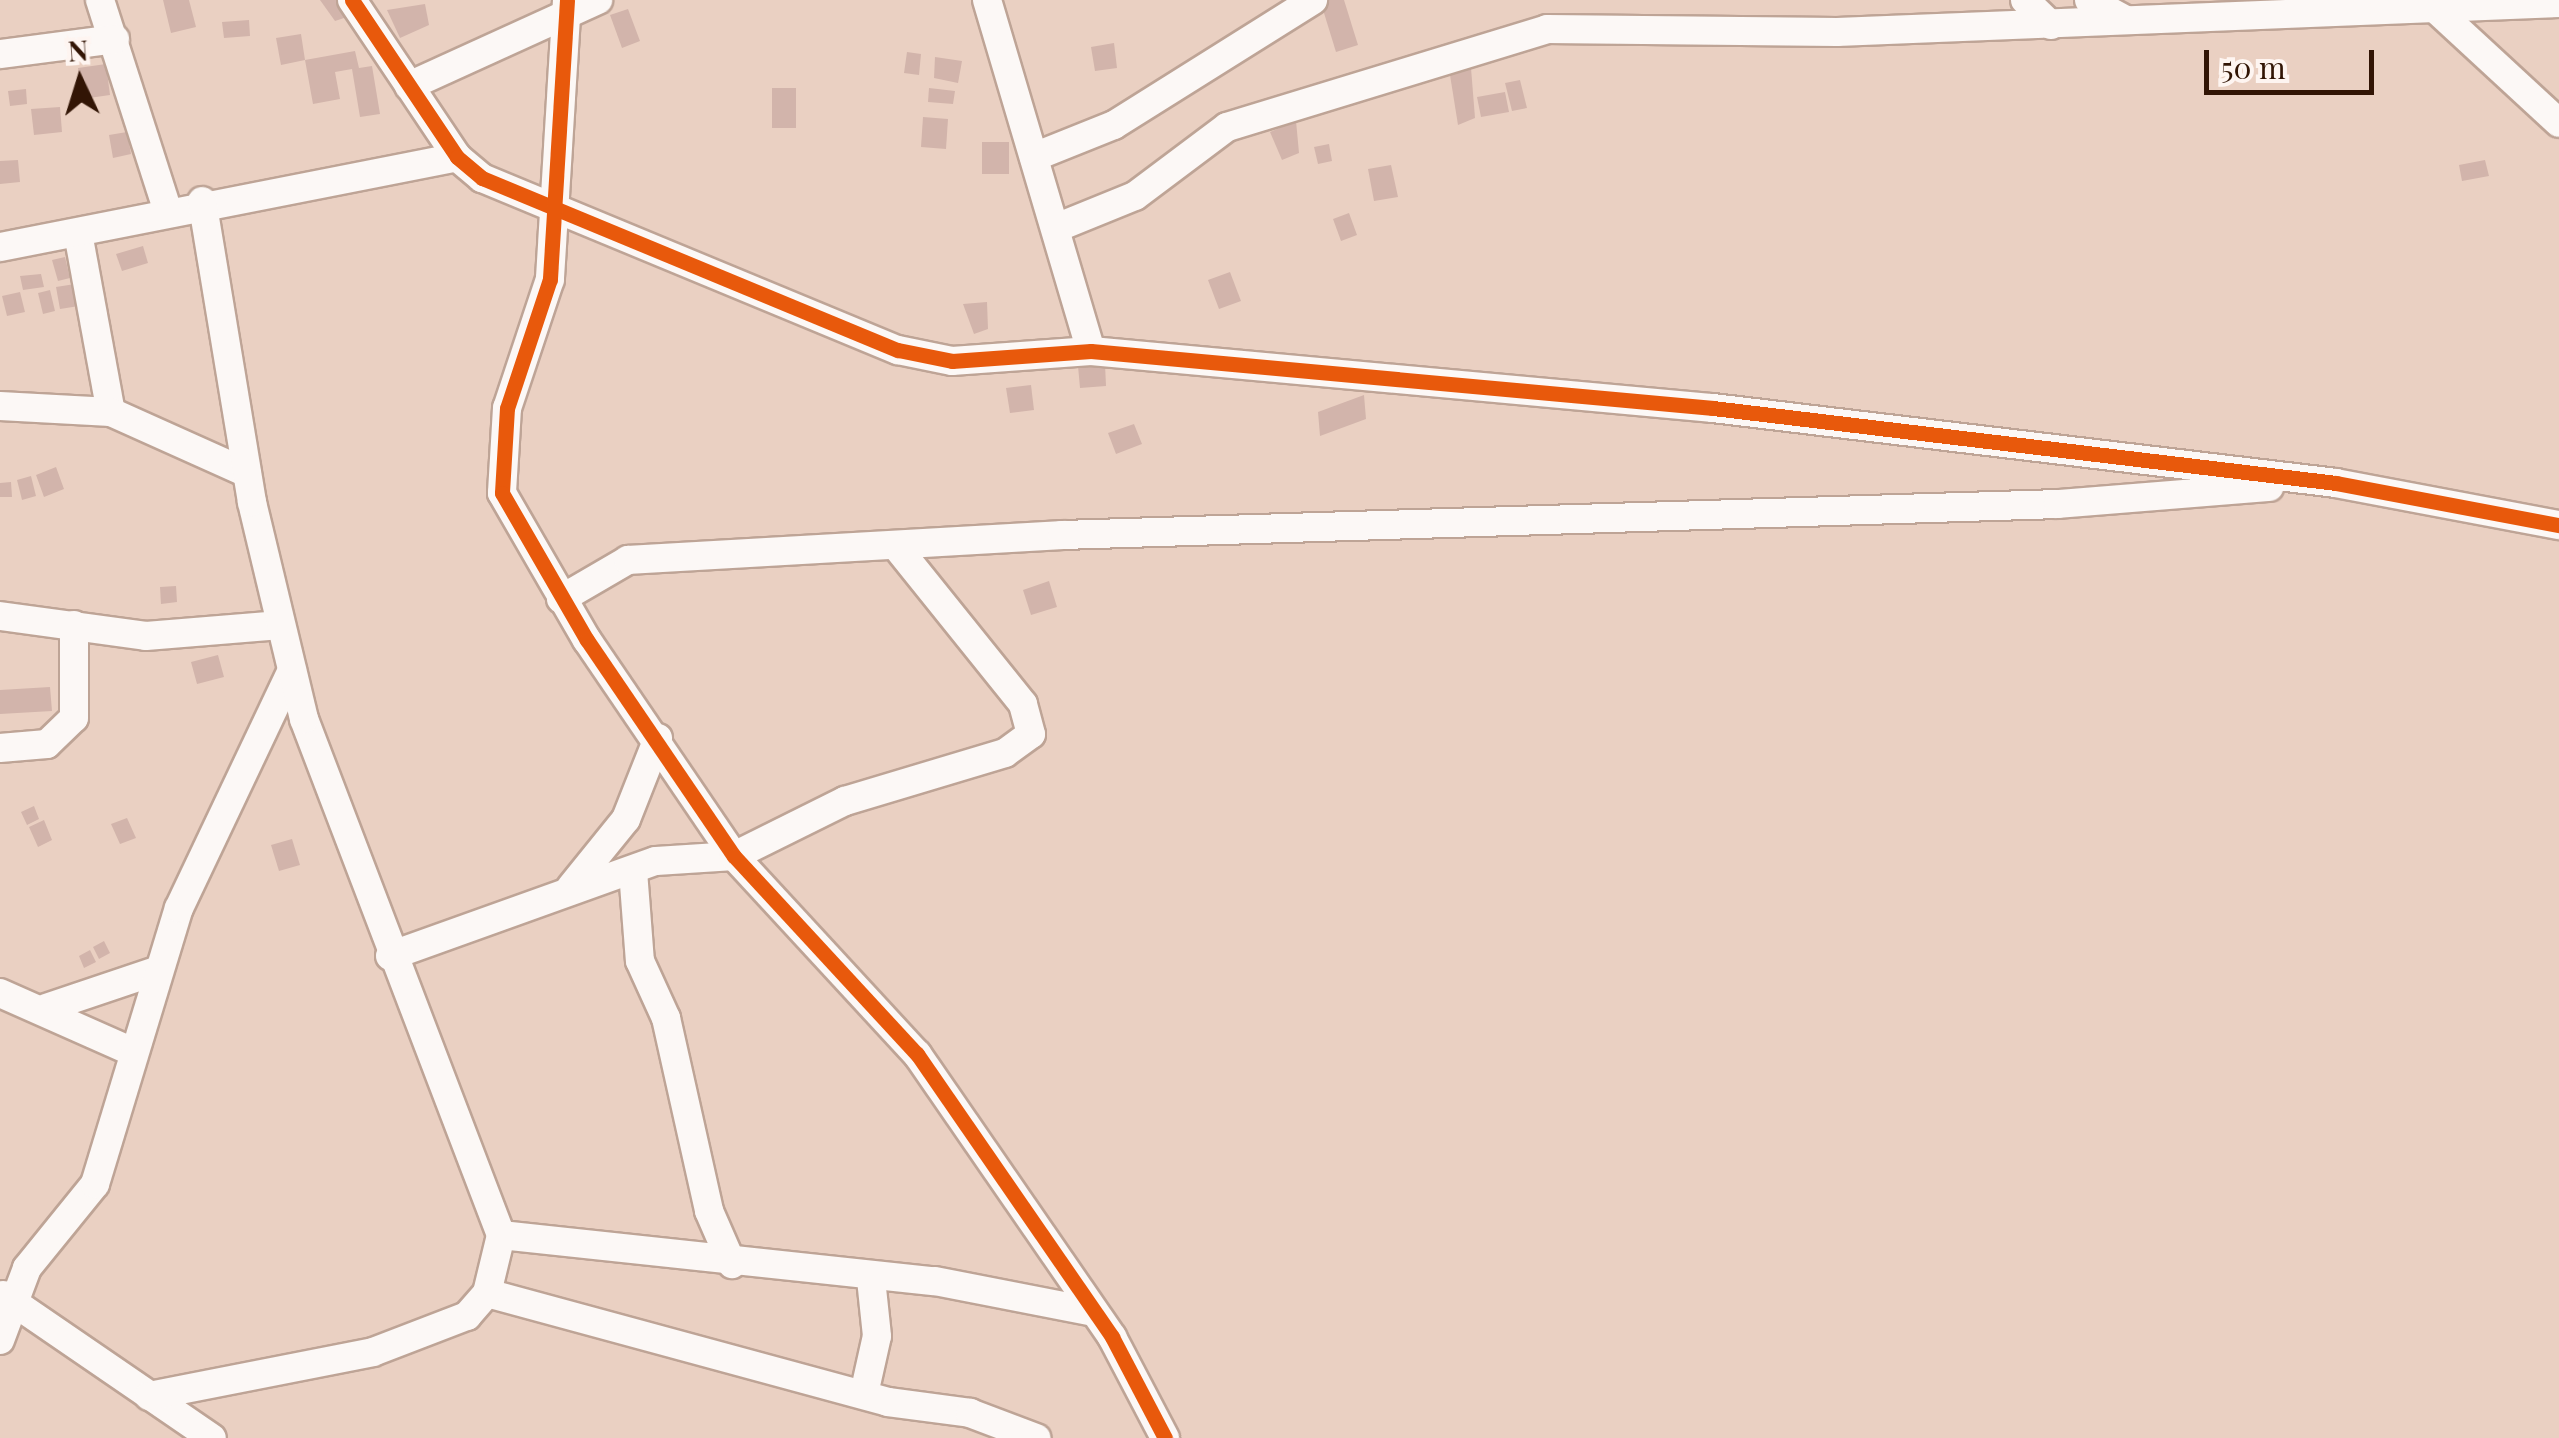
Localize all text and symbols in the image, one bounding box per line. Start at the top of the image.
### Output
north arrow [30,30,130,130]
text: N [66,30,89,69]
scale bar [2209,30,2379,92]
text: 50 m [2221,47,2286,87]

